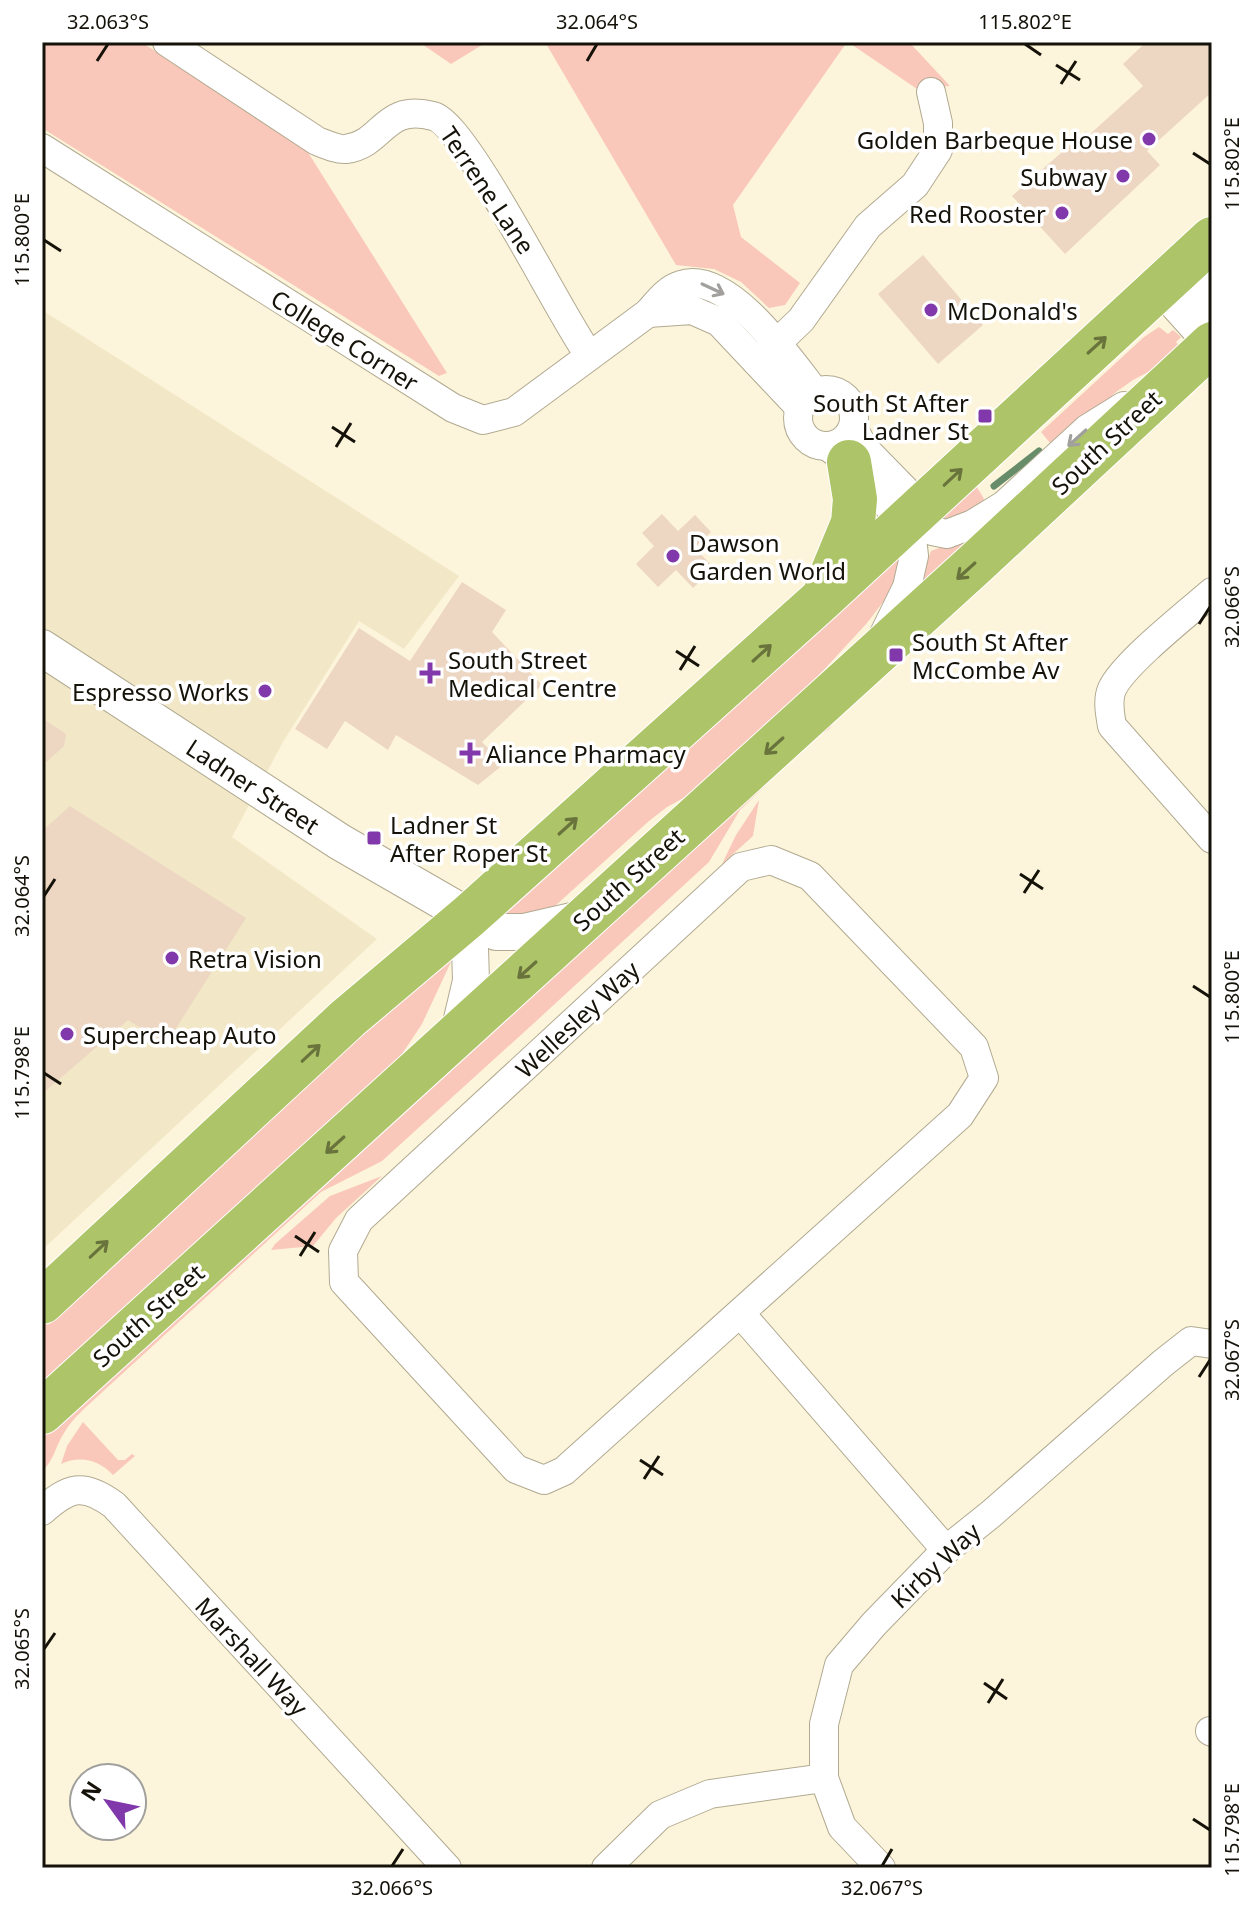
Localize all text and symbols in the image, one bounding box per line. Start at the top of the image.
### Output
text: 32.063°S [67,8,149,35]
text: 32.064°S [556,8,638,35]
text: 115.802°E [978,8,1072,35]
text: 115.802°E [1218,117,1245,211]
street label: Terrene Lane [433,120,543,260]
place label: Golden Barbeque House [857,123,1133,156]
marker: Golden Barbeque House [1140,130,1158,148]
place label: Subway [1020,160,1108,193]
marker: Subway [1114,167,1132,185]
text: 115.800°E [8,193,35,287]
place label: Red Rooster [909,197,1046,230]
marker: Red Rooster [1053,204,1071,222]
street label: College Corner [265,281,425,399]
one-way arrow [701,282,725,297]
place label: McDonald's [947,294,1078,327]
marker: McDonald's [922,301,940,319]
one-way arrow [1087,336,1107,354]
street label: South Street [1044,382,1168,502]
place label: South St After Ladner St [813,386,969,447]
marker: South St After Ladner St [976,407,994,425]
one-way arrow [1067,429,1087,447]
one-way arrow [943,467,963,486]
place label: Dawson Garden World [689,526,846,587]
marker: Dawson Garden World [664,547,682,565]
one-way arrow [957,562,977,580]
text: 32.066°S [1218,566,1245,648]
place label: South St After McCombe Av [912,625,1068,686]
place label: South Street Medical Centre [448,643,617,704]
one-way arrow [751,644,771,662]
marker: South St After McCombe Av [887,646,905,664]
marker: South Street Medical Centre [419,662,441,684]
place label: Espresso Works [72,675,249,708]
marker: Espresso Works [256,682,274,700]
street label: Ladner Street [180,731,326,842]
place label: Aliance Pharmacy [486,737,686,770]
one-way arrow [764,737,784,755]
marker: Aliance Pharmacy [461,744,479,762]
place label: Ladner St After Roper St [390,808,548,869]
one-way arrow [558,818,578,836]
street label: South Street [565,820,691,938]
marker: Ladner St After Roper St [365,829,383,847]
text: 32.064°S [8,855,35,937]
place label: Retra Vision [188,942,322,975]
marker: Retra Vision [163,949,181,967]
text: 115.800°E [1218,950,1245,1044]
street label: Wellesley Way [508,953,647,1085]
one-way arrow [517,960,537,979]
place label: Supercheap Auto [83,1018,276,1051]
marker: Supercheap Auto [58,1025,76,1043]
text: 115.798°E [8,1026,35,1120]
one-way arrow [300,1044,320,1063]
one-way arrow [325,1135,346,1154]
one-way arrow [89,1240,109,1258]
street label: South Street [85,1256,211,1374]
text: 32.067°S [1218,1319,1245,1401]
street label: Kirby Way [883,1514,987,1615]
street label: Marshall Way [188,1589,316,1723]
text: 32.065°S [8,1608,35,1690]
north arrow [68,1762,148,1842]
text: N [73,1775,108,1806]
text: 115.798°E [1218,1783,1245,1877]
text: 32.066°S [351,1874,433,1901]
text: 32.067°S [841,1874,923,1901]

